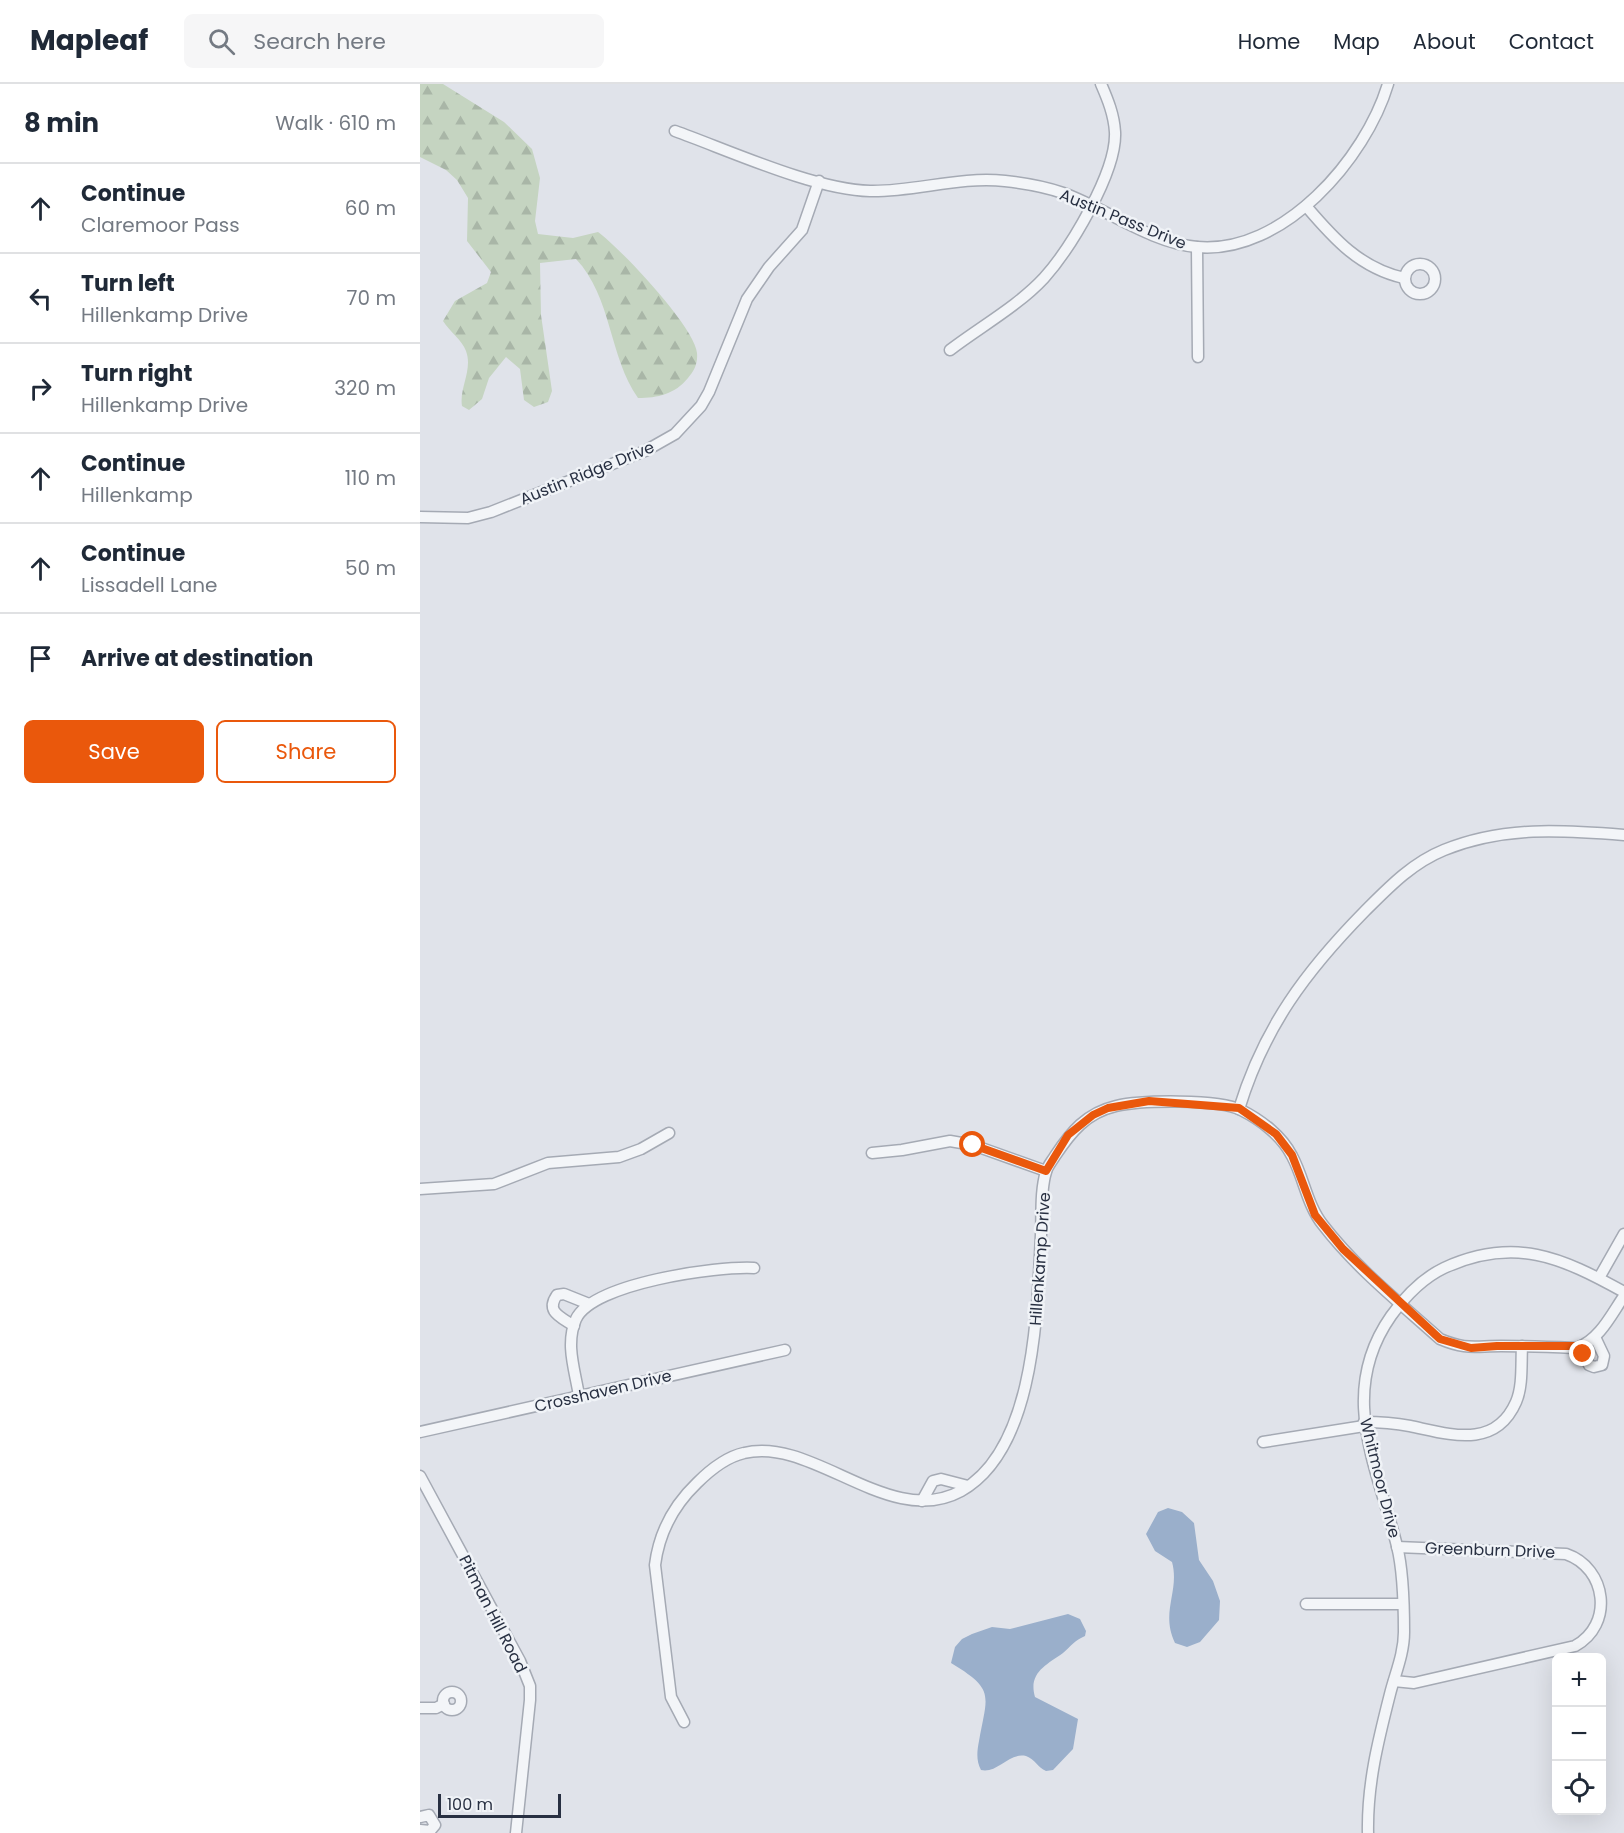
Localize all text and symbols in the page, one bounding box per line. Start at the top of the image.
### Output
search box [184,14,604,68]
text: Mapleaf [30,21,148,60]
icon: search [205,25,238,58]
text: Search here [253,26,386,57]
text: Home [1238,27,1300,56]
text: Map [1333,27,1380,56]
text: About [1413,27,1476,56]
text: Contact [1509,27,1594,56]
text: 8 min [24,105,99,141]
text: Walk · 610 m [275,109,396,137]
text: Continue [81,178,185,209]
street label: Austin Pass Drive [1056,183,1190,255]
icon: ahead [24,192,57,225]
text: 60 m [345,194,396,222]
text: Claremoor Pass [81,211,240,239]
text: Turn left [81,268,175,299]
icon: left [24,282,57,315]
text: 70 m [347,284,396,312]
text: Hillenkamp Drive [81,301,248,329]
text: Turn right [81,358,192,389]
icon: right [24,372,57,405]
text: 320 m [334,374,396,402]
text: Hillenkamp Drive [81,391,248,419]
street label: Austin Ridge Drive [516,435,658,510]
text: Continue [81,448,185,479]
icon: ahead [24,462,57,495]
text: 110 m [345,464,396,492]
text: Hillenkamp [81,481,193,509]
text: Continue [81,538,185,569]
icon: ahead [24,552,57,585]
text: 50 m [345,554,396,582]
text: Lissadell Lane [81,571,217,599]
icon: arrive [24,642,57,675]
text: Arrive at destination [81,643,313,674]
button: Save [24,720,204,783]
button: Share [216,720,396,783]
route start [959,1131,985,1157]
street label: Hillenkamp Drive [1024,1191,1056,1327]
route end [1569,1340,1595,1366]
street label: Crosshaven Drive [532,1364,674,1418]
street label: Whitmoor Drive [1354,1416,1406,1540]
street label: Greenburn Drive [1425,1536,1556,1564]
street label: Pitman Hill Road [453,1551,533,1677]
map controls [1552,1653,1606,1815]
button: + [1552,1653,1606,1707]
button: − [1552,1707,1606,1761]
button: locate [1552,1761,1606,1815]
scale bar [438,1791,561,1818]
text: 100 m [447,1793,493,1816]

